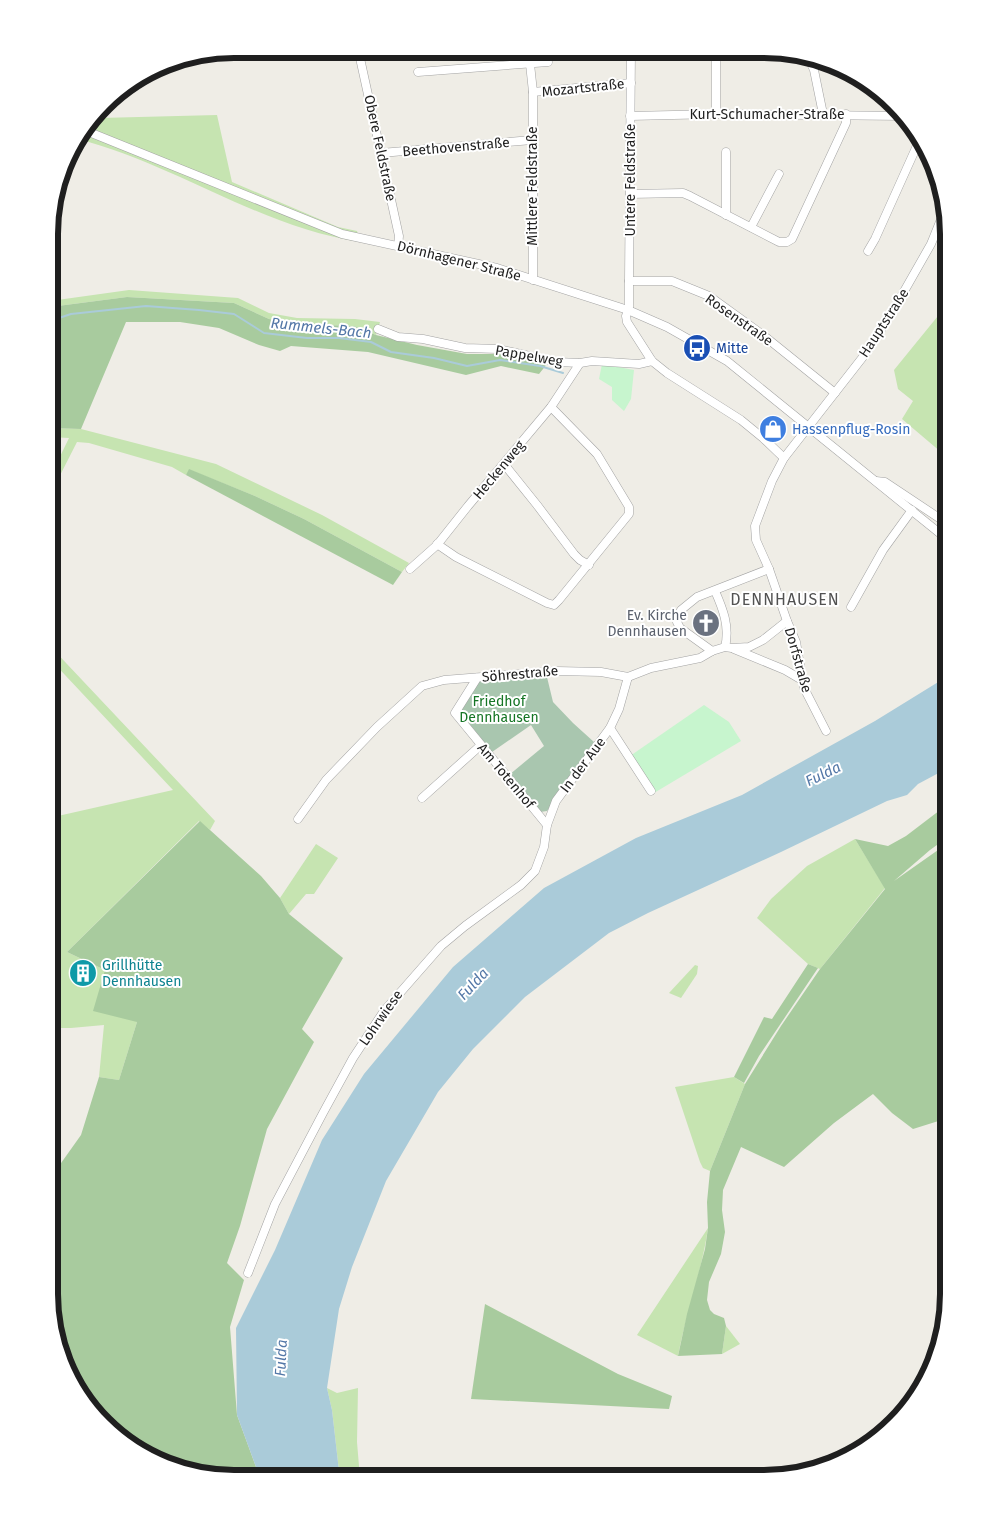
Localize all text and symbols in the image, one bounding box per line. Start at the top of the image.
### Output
street label: Mozartstraße [541,75,625,101]
street label: Obere Feldstraße [360,93,400,203]
street label: Kurt-Schumacher-Straße [689,106,845,123]
street label: Untere Feldstraße [622,124,639,236]
street label: Mittlere Feldstraße [524,126,541,246]
street label: Beethovenstraße [402,134,510,160]
street label: Dörnhagener Straße [395,237,523,285]
street label: Hauptstraße [855,285,913,361]
street label: Rosenstraße [702,290,776,350]
water label: Rummels-Bach [270,314,372,342]
bus stop icon: Mitte [682,333,712,363]
place label: Mitte [716,340,748,357]
street label: Pappelweg [494,342,565,370]
shop icon: Hassenpflug-Rosin [758,414,788,444]
place label: Hassenpflug-Rosin [792,421,910,438]
street label: Heckenweg [469,437,529,503]
district label: DENNHAUSEN [730,590,840,609]
place label: Ev. Kirche Dennhausen [608,607,687,640]
church icon: Ev. Kirche Dennhausen [691,608,721,638]
street label: Dorfstraße [781,625,815,695]
street label: Söhrestraße [481,662,559,686]
park label: Friedhof Dennhausen [459,693,539,726]
street label: In der Aue [557,734,609,796]
street label: Am Totenhof [474,740,539,813]
water label: Fulda [802,758,844,790]
place label: Grillhütte Dennhausen [102,957,181,990]
building icon: Grillhütte Dennhausen [68,958,98,988]
water label: Fulda [454,964,492,1004]
street label: Lohrwiese [356,987,406,1049]
water label: Fulda [271,1339,291,1377]

